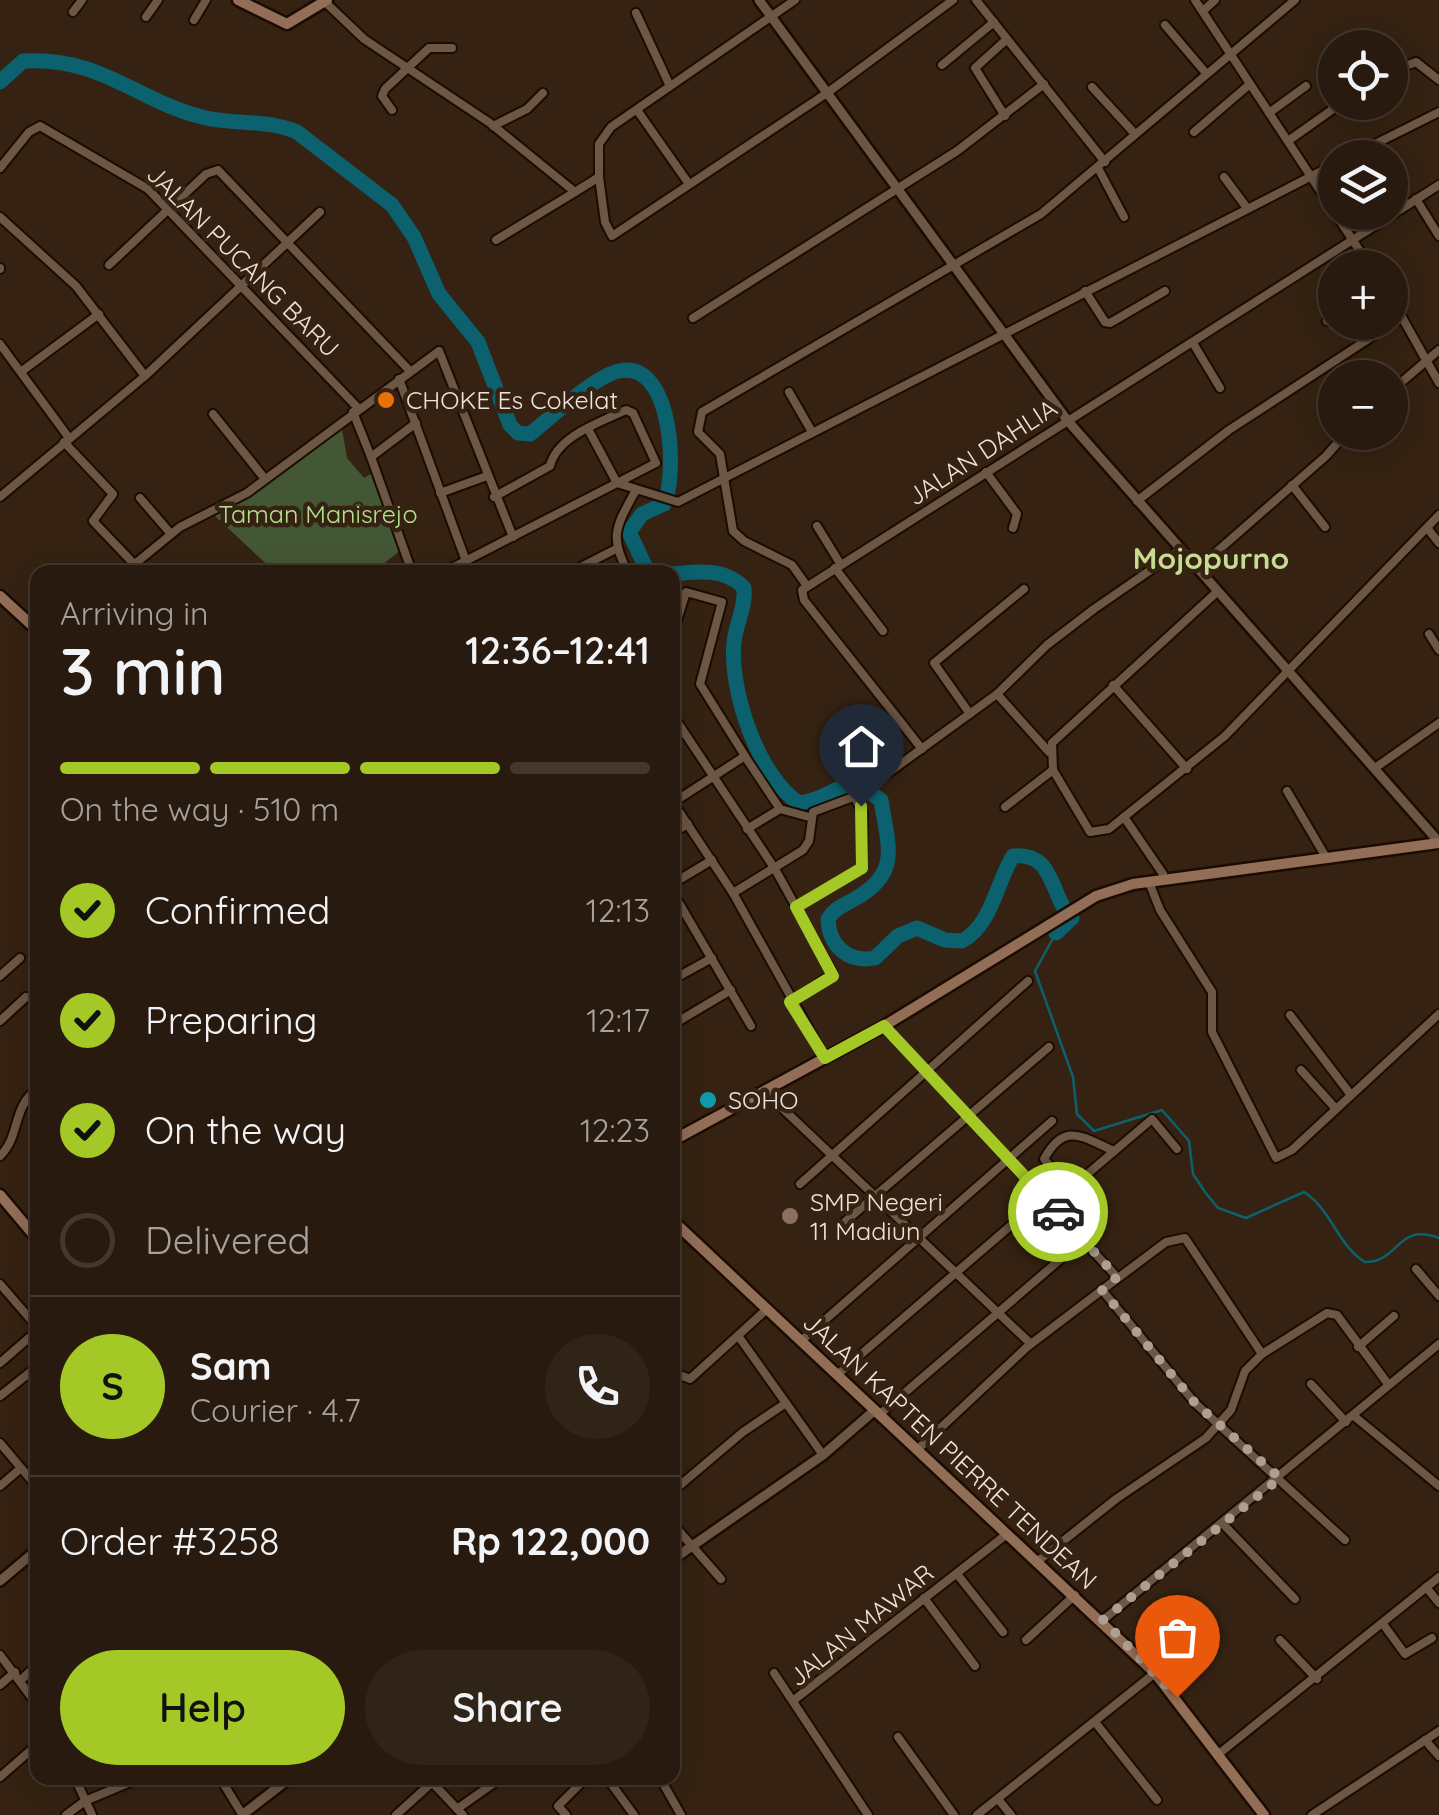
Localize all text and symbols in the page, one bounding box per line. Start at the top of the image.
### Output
map controls [1318,30,1408,450]
button: locate [1318,30,1408,120]
button: layers [1318,140,1408,230]
street label: JALAN PUCANG BARU [141,158,346,363]
button: + [1318,250,1408,340]
button: − [1318,360,1408,450]
place label: CHOKE Es Cokelat [406,384,618,415]
marker: CHOKE Es Cokelat [375,389,397,411]
street label: JALAN DAHLIA [901,392,1062,512]
park label: Taman Manisrejo [218,498,418,529]
district label: Mojopurno [1133,539,1289,577]
text: Arriving in [60,593,209,633]
text: 12:36–12:41 [465,626,650,674]
text: 3 min [60,630,226,711]
pin [819,704,904,807]
icon: home [834,719,889,774]
text: On the way · 510 m [60,789,339,829]
icon: check [60,883,115,938]
text: Confirmed [145,886,330,934]
text: 12:13 [586,890,650,930]
icon: check [60,993,115,1048]
text: Preparing [145,996,317,1044]
text: 12:17 [586,1000,650,1040]
place label: SOHO [728,1084,798,1115]
marker: SOHO [697,1089,719,1111]
icon: check [60,1103,115,1158]
text: On the way [145,1106,346,1154]
text: 12:23 [580,1110,650,1150]
courier [1008,1162,1108,1262]
icon: car [1031,1185,1086,1240]
place label: SMP Negeri 11 Madiun [810,1186,943,1246]
marker: SMP Negeri 11 Madiun [779,1205,801,1227]
text: Delivered [145,1216,311,1264]
street label: JALAN KAPTEN PIERRE TENDEAN [797,1306,1104,1595]
button: phone [545,1334,650,1439]
text: Sam [190,1342,272,1390]
text: S [101,1362,124,1410]
text: Courier · 4.7 [190,1390,361,1430]
text: Order #3258 [60,1517,279,1565]
text: Rp 122,000 [451,1517,650,1565]
street label: JALAN MAWAR [782,1557,939,1692]
pin [1135,1595,1220,1698]
icon: bag [1150,1610,1205,1665]
button: Help [60,1650,345,1765]
button: Share [365,1650,650,1765]

